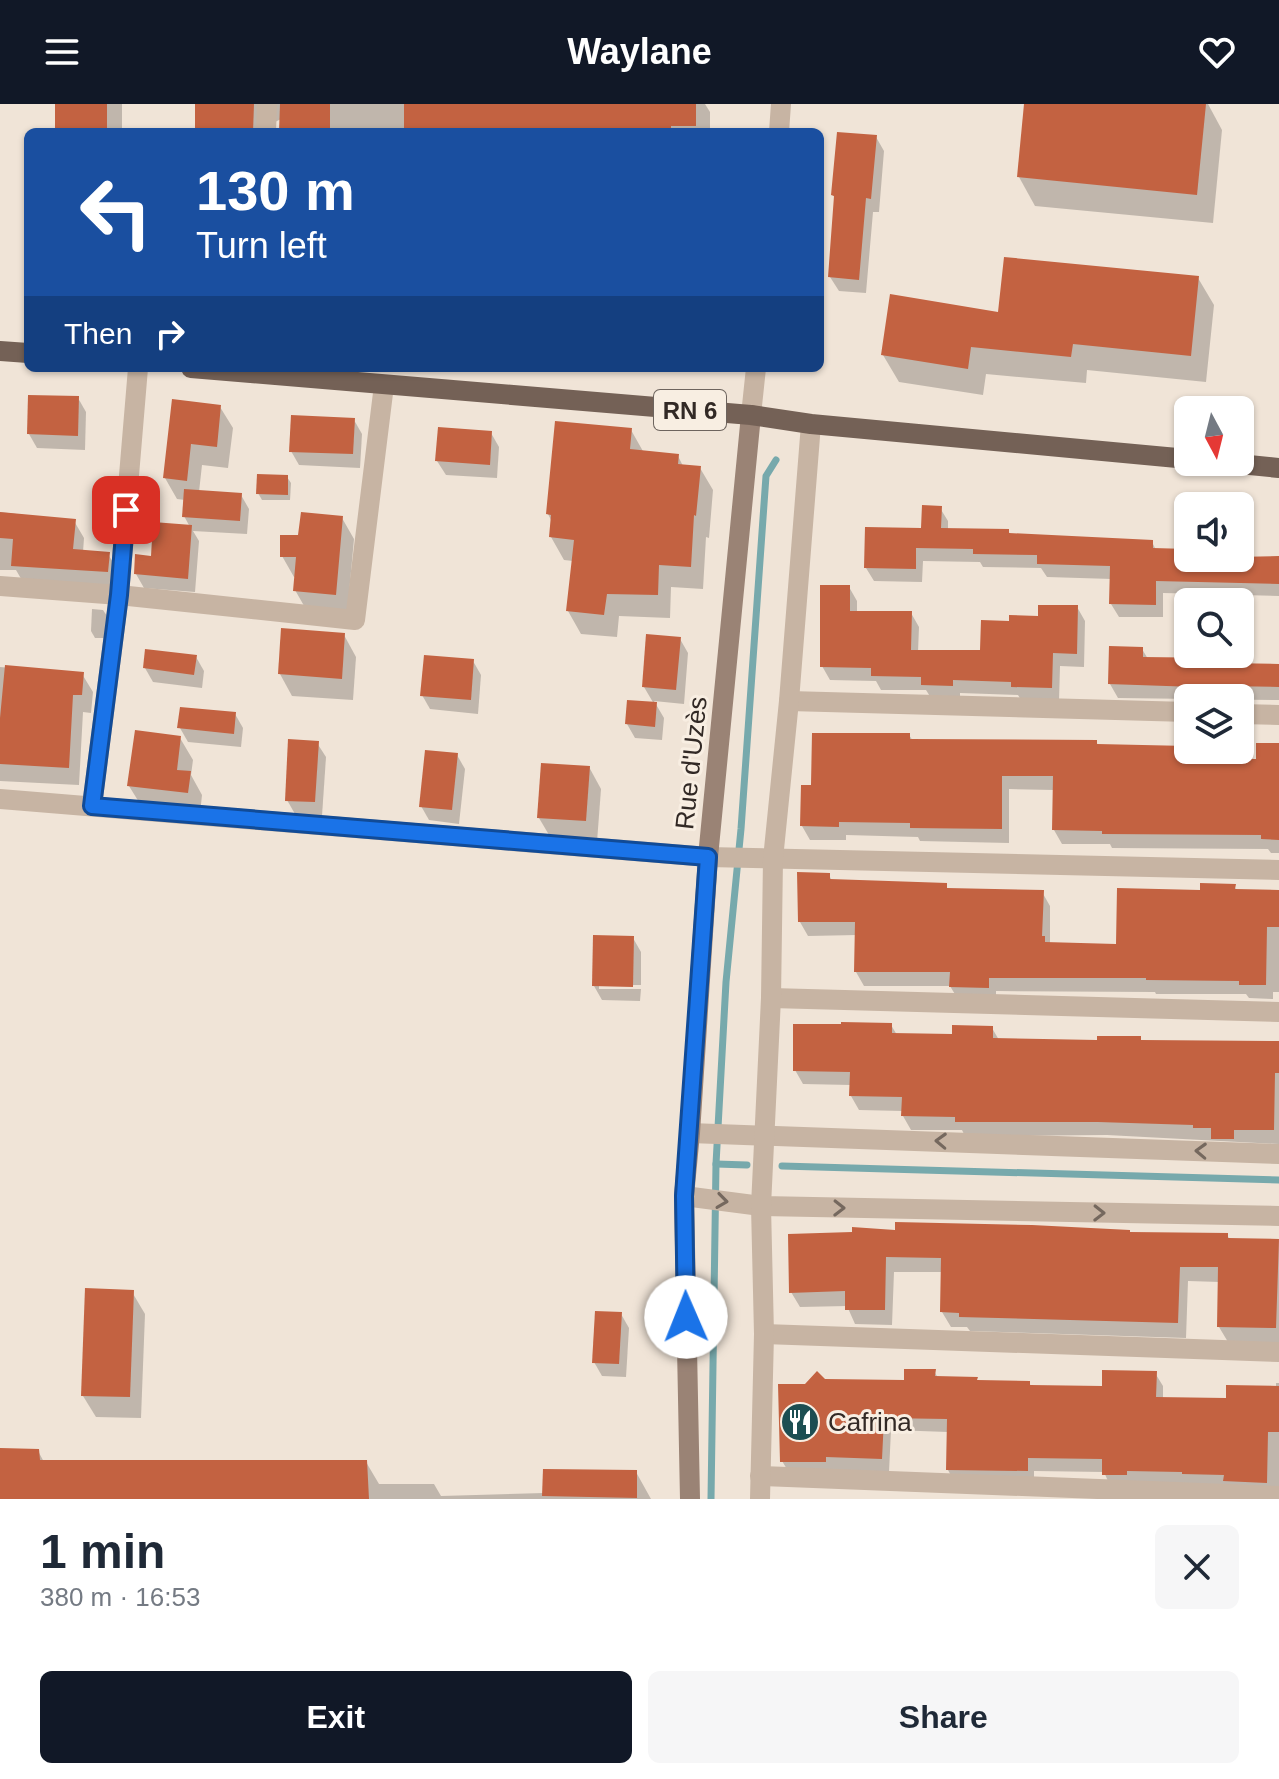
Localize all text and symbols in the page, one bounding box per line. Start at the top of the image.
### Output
icon: menu [40,30,84,74]
icon: heart [1195,30,1239,74]
text: Waylane [567,31,712,72]
text: 130 m [196,159,355,222]
icon: left [64,160,168,264]
text: Turn left [196,225,327,266]
icon: right [148,312,192,356]
text: Then [64,317,132,350]
road number: RN 6 [654,390,726,430]
north arrow [1174,396,1254,476]
map controls [1174,396,1254,764]
pin [92,476,160,544]
icon: arrive [104,488,148,532]
button: sound [1174,492,1254,572]
button: search [1174,588,1254,668]
button: layers [1174,684,1254,764]
street label: Rue d'Uzès [669,695,713,831]
one-way arrow [934,1133,947,1150]
one-way arrow [1194,1142,1207,1159]
one-way arrow [715,1192,729,1209]
one-way arrow [833,1199,846,1217]
one-way arrow [1093,1204,1106,1222]
position arrow [644,1275,728,1359]
restaurant icon: Cafrina [779,1401,821,1443]
place label: Cafrina [828,1407,912,1437]
text: 1 min [40,1525,165,1578]
button: close [1155,1525,1239,1609]
text: 380 m · 16:53 [40,1582,200,1612]
button: Exit [40,1671,632,1763]
button: Share [648,1671,1239,1763]

